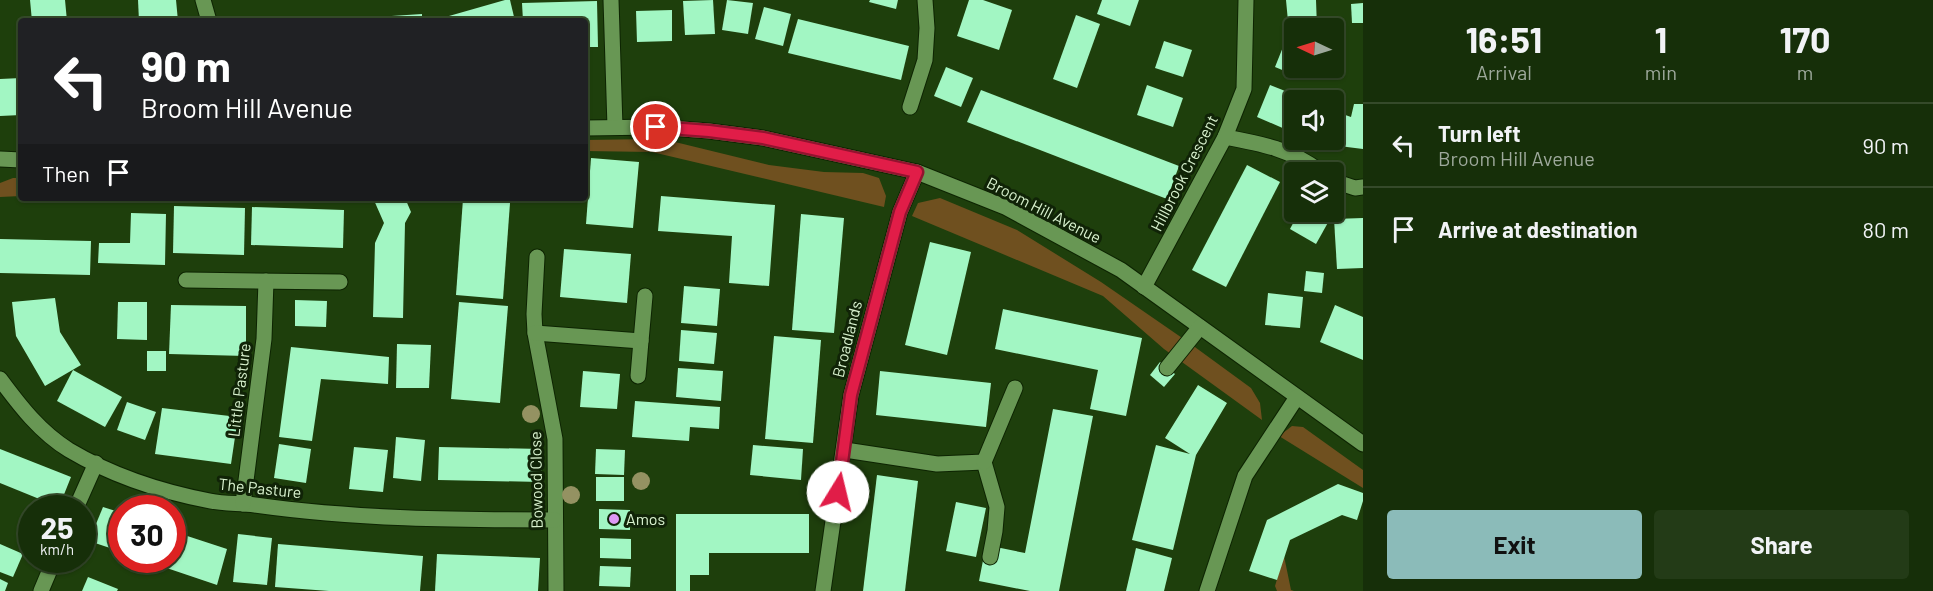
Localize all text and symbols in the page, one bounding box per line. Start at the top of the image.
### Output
text: 16:51 [1465,17,1542,60]
text: 1 [1655,17,1667,60]
text: 170 [1779,17,1831,60]
north arrow [1284,18,1344,78]
map controls [1284,18,1344,222]
text: 90 m [141,40,231,90]
icon: left [42,42,120,120]
text: Arrival [1476,60,1532,84]
text: min [1645,60,1677,84]
text: m [1797,60,1813,84]
button: sound [1284,90,1344,150]
text: Broom Hill Avenue [141,91,353,123]
pin [630,101,681,152]
icon: arrive [639,110,672,143]
street label: Hillbrook Crescent [1146,112,1221,234]
text: Turn left [1438,120,1521,146]
icon: left [1387,129,1420,162]
text: 90 m [1863,132,1909,158]
text: Broom Hill Avenue [1438,146,1595,170]
icon: arrive [102,156,135,189]
text: Then [42,160,90,186]
button: layers [1284,162,1344,222]
street label: Broom Hill Avenue [984,173,1104,247]
icon: arrive [1387,213,1420,246]
text: Arrive at destination [1438,216,1637,242]
text: 80 m [1863,216,1909,242]
street label: Broadlands [828,299,865,379]
street label: Little Pasture [223,342,254,438]
street label: Bowood Close [525,431,546,529]
position arrow [806,460,870,524]
street label: The Pasture [218,474,302,501]
speed limit sign: 30 [108,495,186,573]
text: 25 [41,509,73,545]
place label: Amos [626,509,665,528]
button: Exit [1387,510,1642,579]
button: Share [1654,510,1909,579]
marker: Amos [607,512,621,526]
text: km/h [40,540,74,558]

